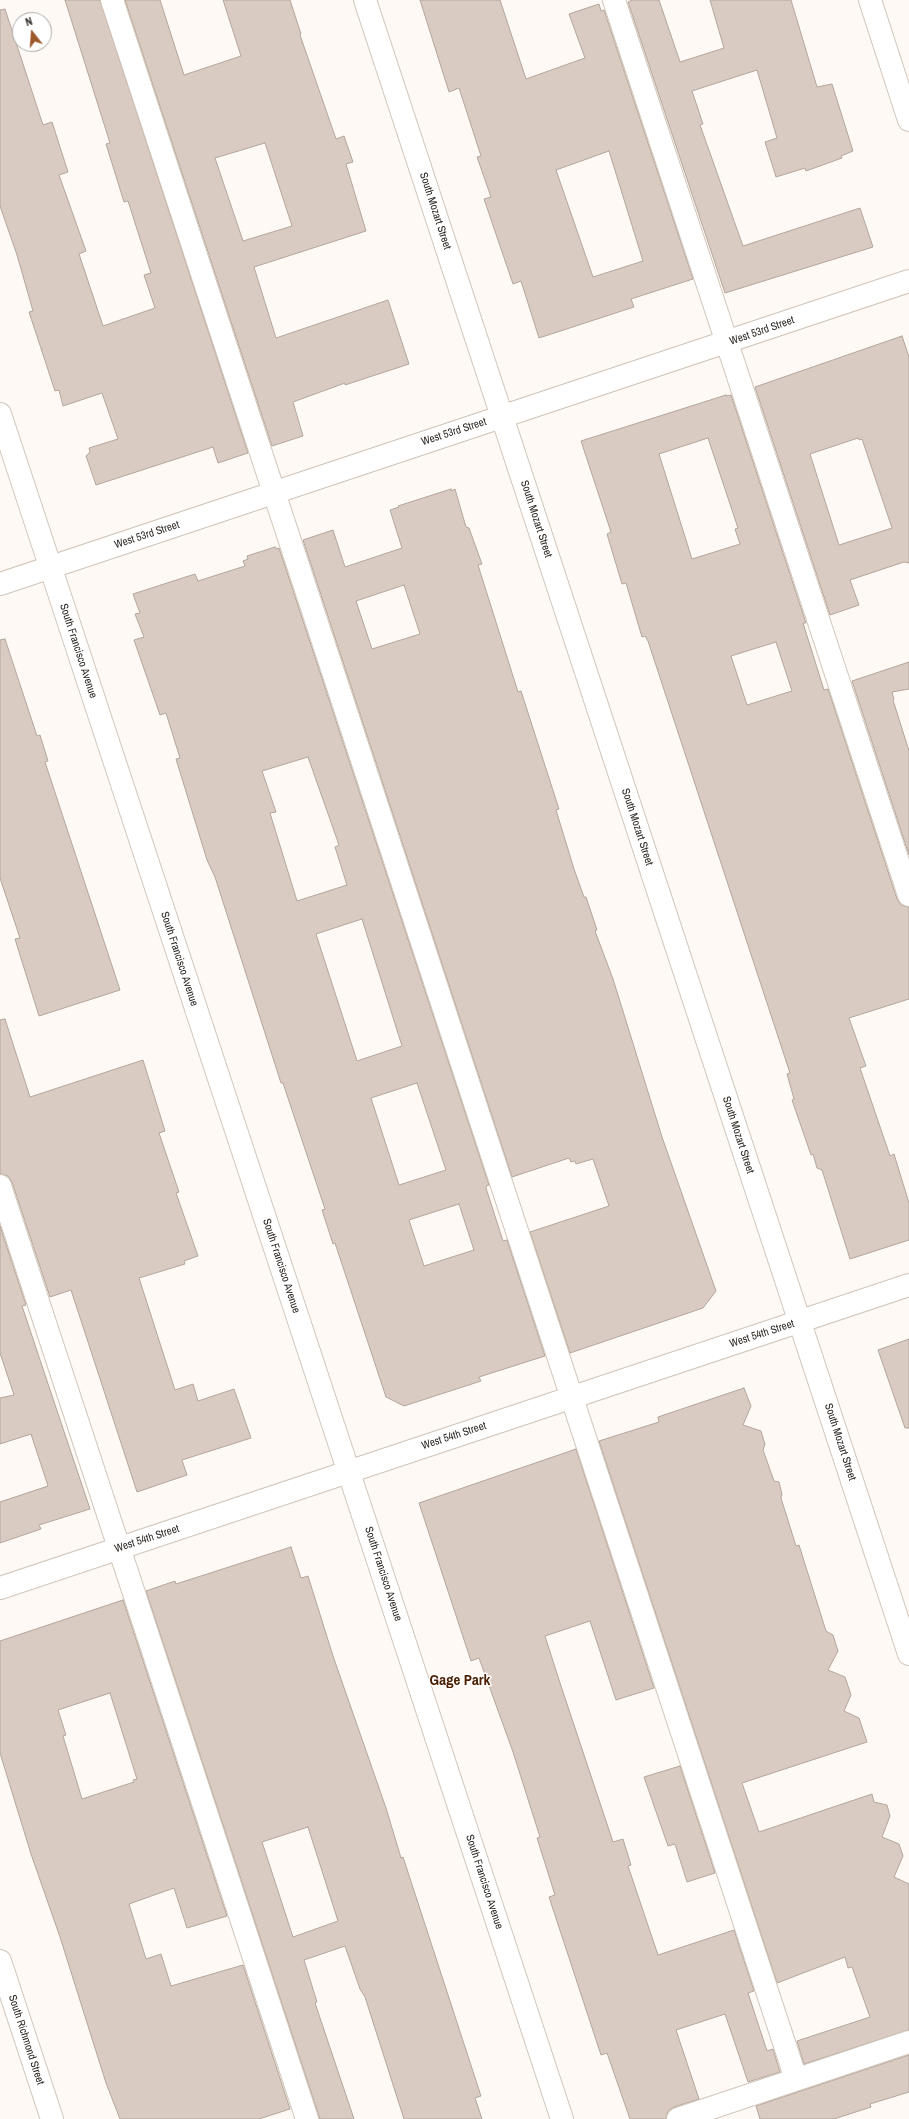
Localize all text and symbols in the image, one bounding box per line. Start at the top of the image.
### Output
north arrow [12,12,52,52]
text: N [24,14,34,29]
street label: South Mozart Street [416,171,454,251]
street label: West 53rd Street [728,314,796,348]
street label: West 53rd Street [420,415,488,449]
street label: South Mozart Street [517,479,555,559]
street label: West 53rd Street [113,518,181,552]
street label: South Francisco Avenue [56,602,100,700]
street label: South Mozart Street [618,787,656,867]
street label: South Francisco Avenue [157,910,201,1008]
street label: South Mozart Street [719,1095,757,1175]
street label: South Francisco Avenue [259,1217,303,1315]
street label: West 54th Street [728,1317,796,1351]
street label: South Mozart Street [821,1402,859,1482]
street label: West 54th Street [420,1419,488,1453]
street label: West 54th Street [113,1522,181,1556]
street label: South Francisco Avenue [361,1525,405,1623]
district label: Gage Park [430,1672,490,1690]
street label: South Francisco Avenue [462,1833,506,1931]
street label: South Richmond Street [5,1993,47,2087]

